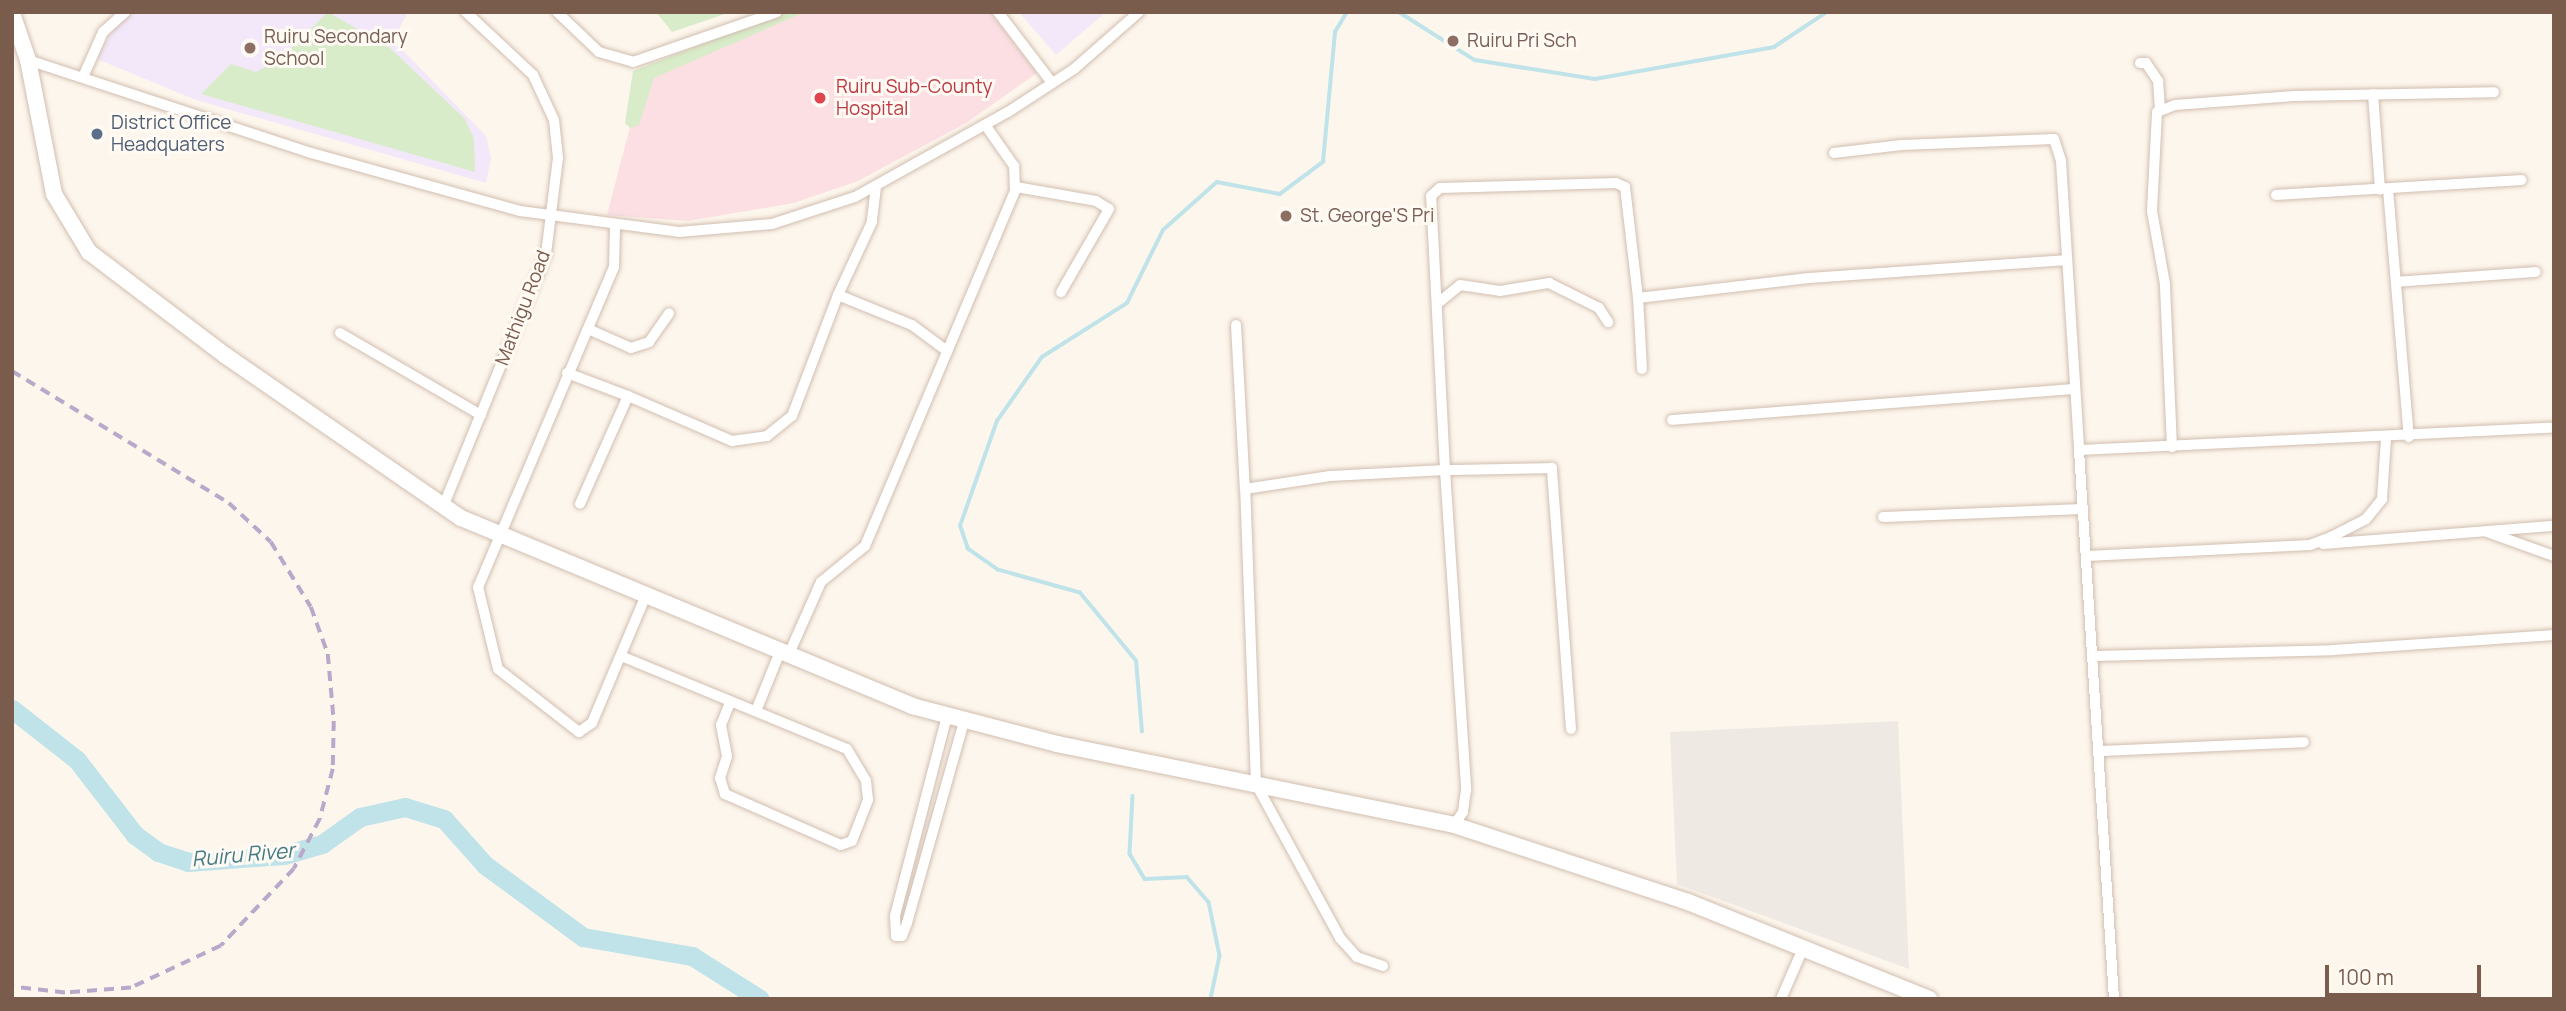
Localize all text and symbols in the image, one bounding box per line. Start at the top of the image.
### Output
place label: Ruiru Secondary School [264,26,408,70]
place label: Ruiru Pri Sch [1467,30,1577,52]
marker: Ruiru Pri Sch [1445,33,1461,49]
marker: Ruiru Secondary School [242,40,258,56]
place label: Ruiru Sub-County Hospital [836,76,993,120]
marker: Ruiru Sub-County Hospital [810,88,830,108]
place label: District Office Headquaters [111,112,231,156]
marker: District Office Headquaters [89,126,105,142]
place label: St. George'S Pri [1300,205,1434,227]
marker: St. George'S Pri [1278,208,1294,224]
street label: Mathigu Road [491,247,555,369]
water label: Ruiru River [191,837,295,871]
scale bar [2328,951,2484,995]
text: 100 m [2338,963,2394,991]

